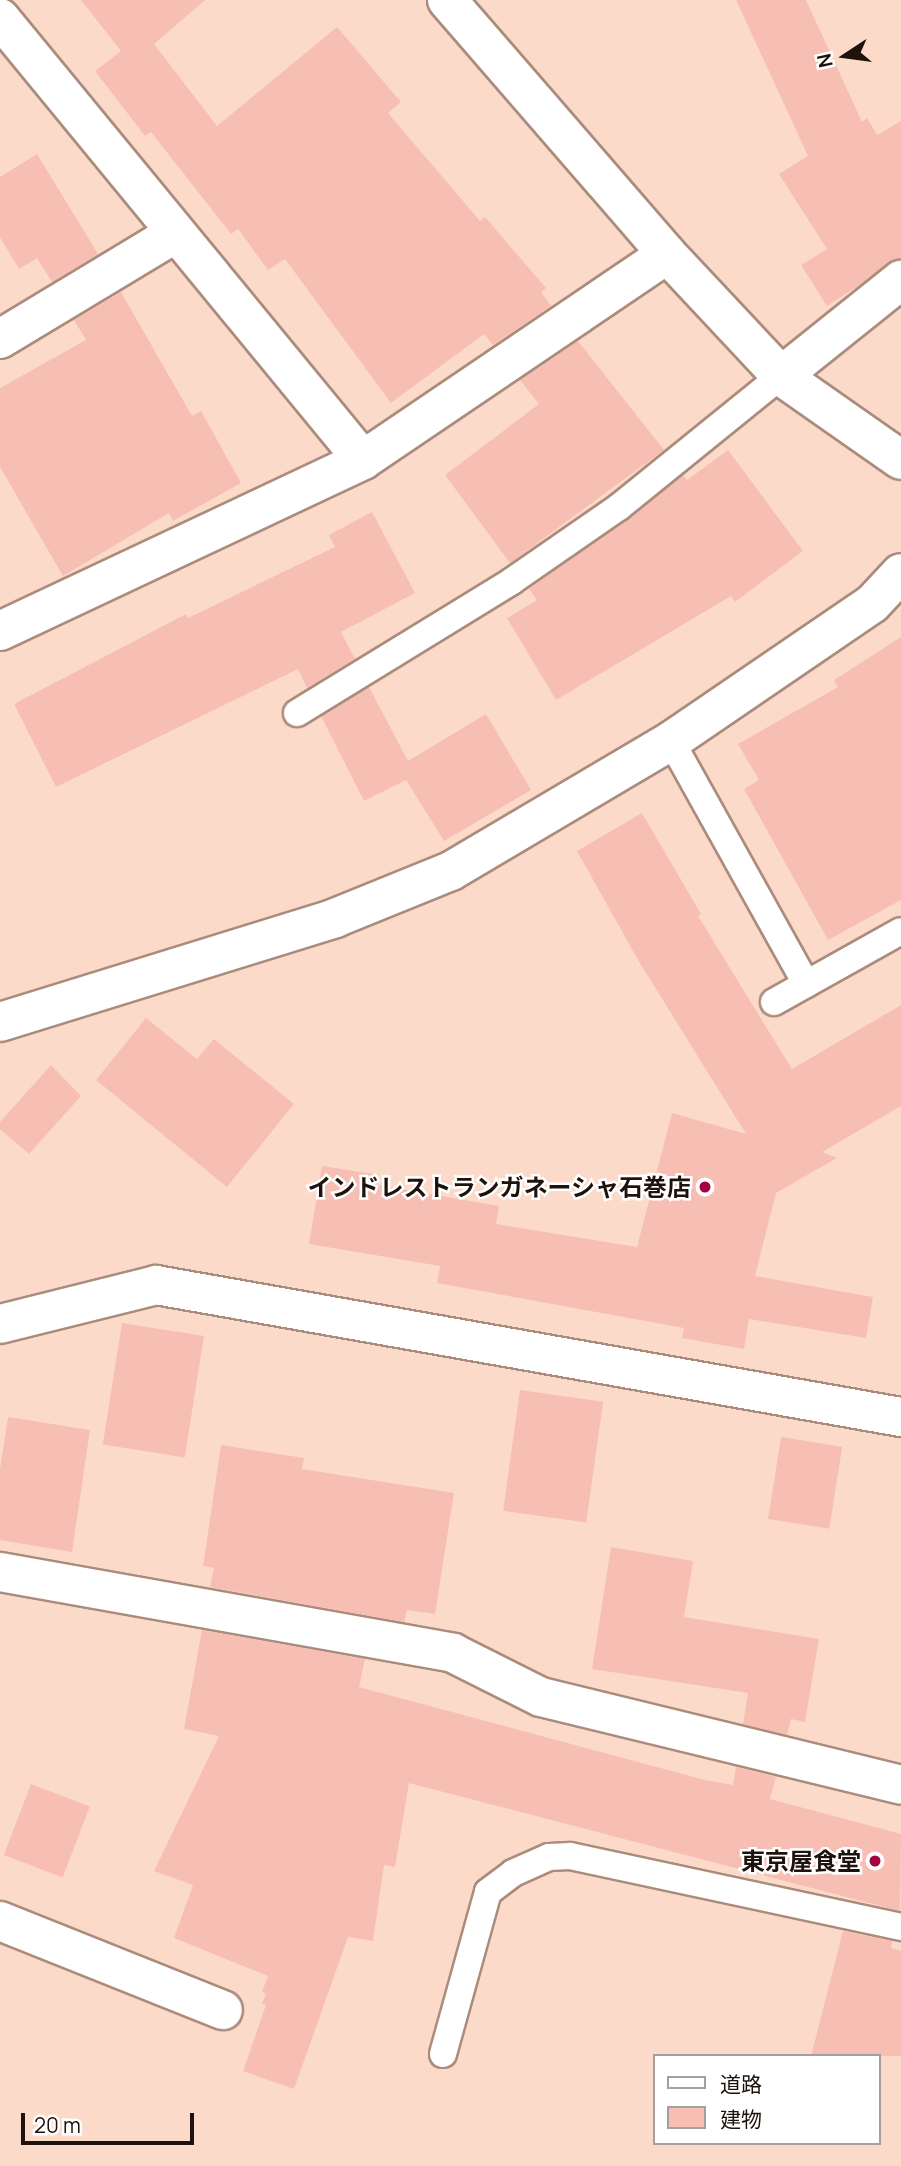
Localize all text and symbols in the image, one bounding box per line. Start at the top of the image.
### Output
north arrow [810,21,880,91]
text: N [810,51,839,70]
place label: インドレストランガネーシャ石巻店 [307,1173,691,1201]
marker: インドレストランガネーシャ石巻店 [697,1179,713,1195]
place label: 東京屋食堂 [741,1847,861,1875]
marker: 東京屋食堂 [867,1853,883,1869]
legend [652,2054,880,2145]
text: 道路 [720,2070,762,2098]
scale bar [24,2100,198,2144]
text: 建物 [720,2105,762,2133]
text: 20 m [34,2111,81,2139]

